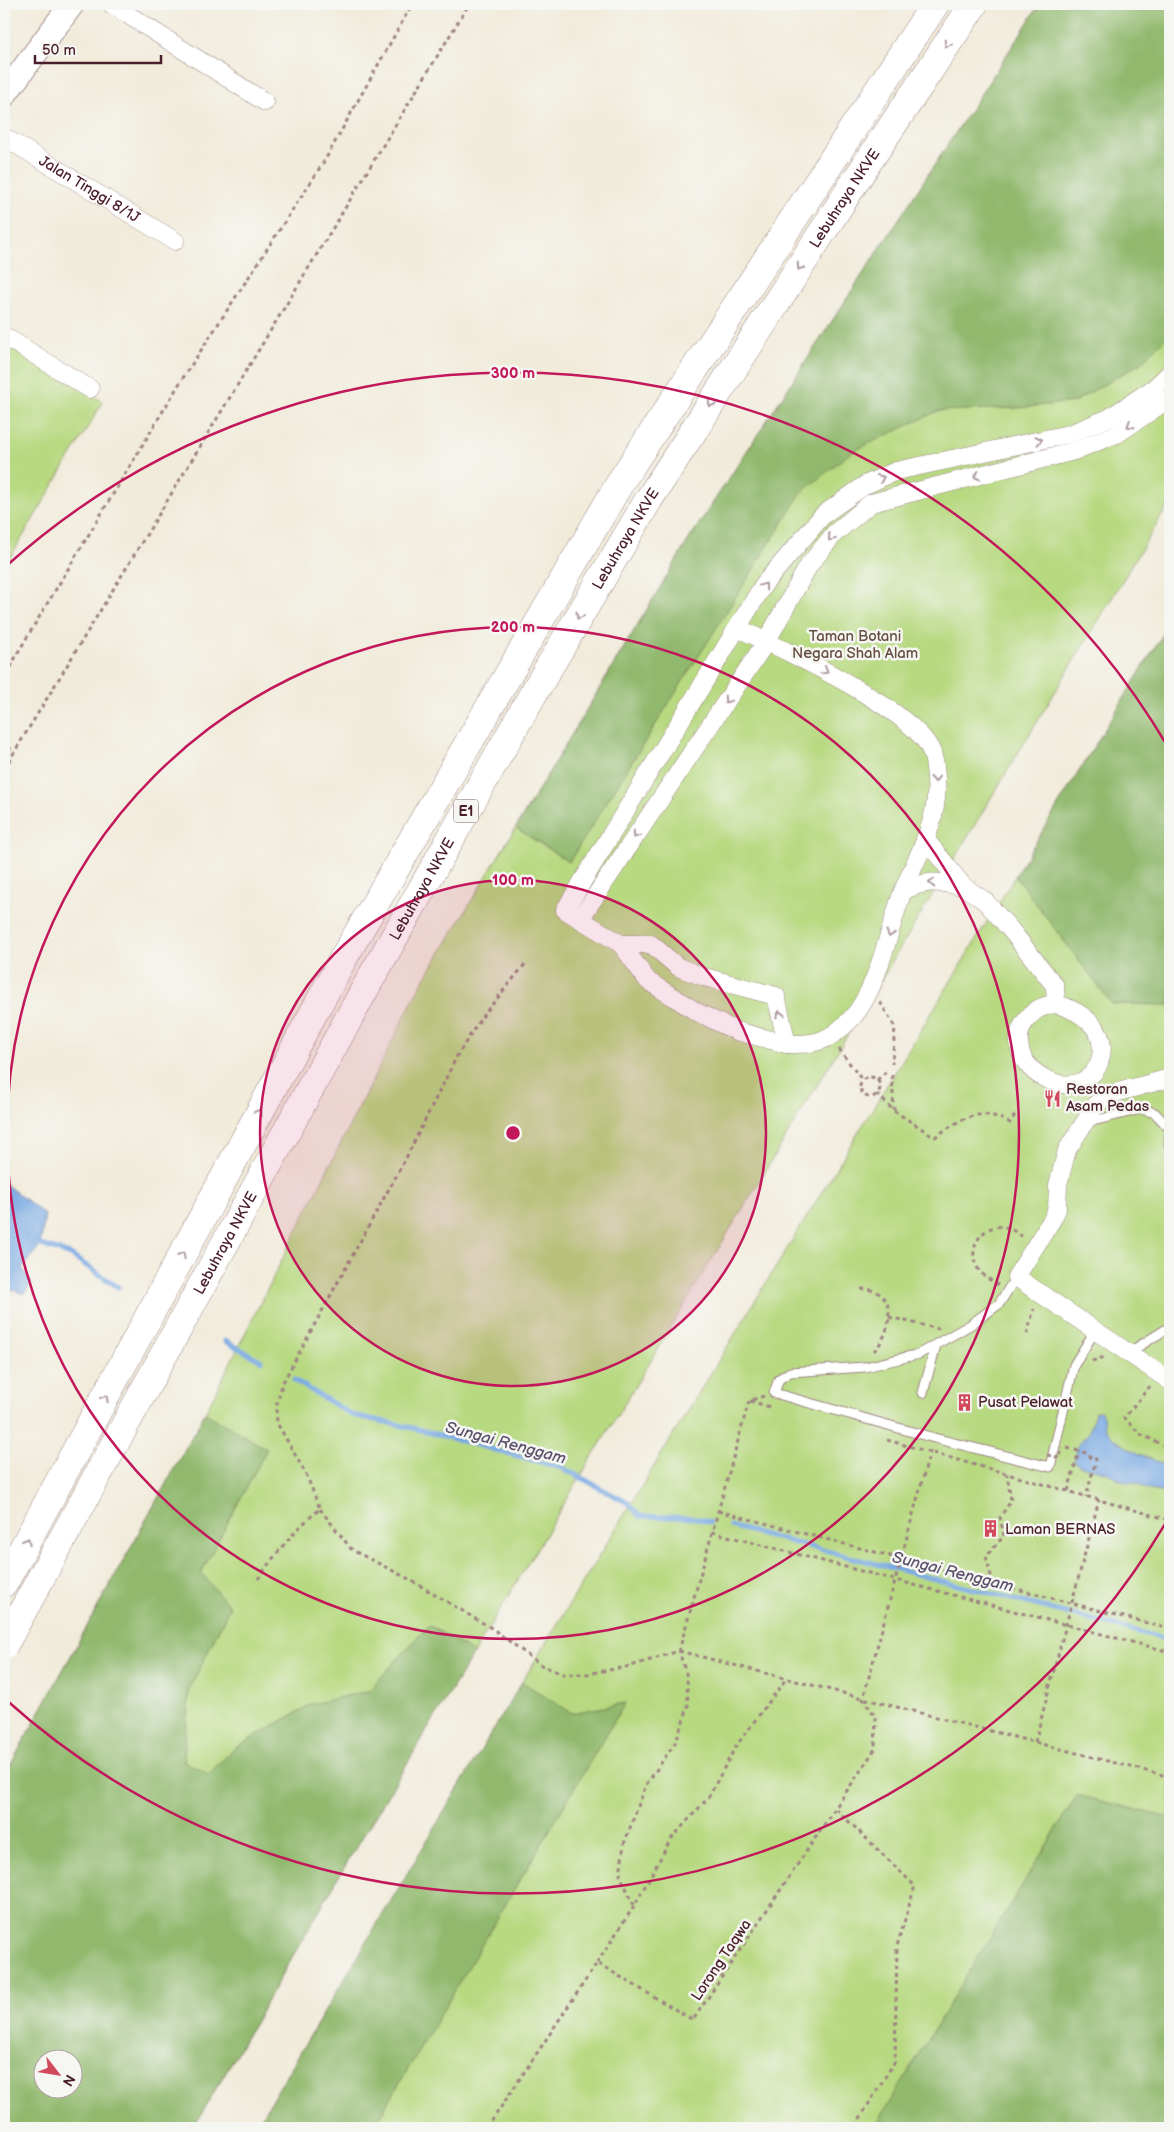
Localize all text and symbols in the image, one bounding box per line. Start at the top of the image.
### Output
scale bar [35,32,161,64]
one-way arrow [944,39,953,48]
text: 50 m [42,41,76,60]
street label: Lebuhraya NKVE [806,145,884,252]
street label: Jalan Tinggi 8/1J [35,151,144,228]
one-way arrow [797,262,806,271]
text: 300 m [491,364,535,383]
one-way arrow [708,398,718,407]
one-way arrow [1127,419,1136,429]
one-way arrow [1035,435,1044,446]
one-way arrow [972,470,981,481]
one-way arrow [876,474,885,484]
street label: Lebuhraya NKVE [588,485,664,593]
one-way arrow [827,533,836,542]
one-way arrow [758,582,767,592]
one-way arrow [576,611,586,620]
text: 200 m [491,618,535,637]
park label: Taman Botani Negara Shah Alam [792,627,918,663]
one-way arrow [820,665,829,675]
one-way arrow [724,695,733,704]
one-way arrow [929,775,940,783]
road number: E1 [454,799,478,822]
one-way arrow [633,830,642,839]
street label: Lebuhraya NKVE [386,834,459,944]
text: 100 m [492,871,534,890]
one-way arrow [928,878,936,888]
one-way arrow [886,929,896,937]
one-way arrow [775,1010,786,1019]
place label: Restoran Asam Pedas [1066,1080,1150,1116]
restaurant icon: Restoran Asam Pedas [1042,1088,1062,1108]
one-way arrow [253,1108,263,1117]
centre of rings [504,1124,522,1142]
street label: Lebuhraya NKVE [190,1188,262,1298]
one-way arrow [175,1251,185,1260]
building icon: Pusat Pelawat [954,1392,974,1412]
place label: Pusat Pelawat [978,1393,1073,1412]
one-way arrow [98,1394,108,1403]
water label: Sungai Renggam [443,1418,568,1469]
building icon: Laman BERNAS [981,1519,1001,1539]
place label: Laman BERNAS [1005,1520,1115,1539]
one-way arrow [21,1537,31,1546]
water label: Sungai Renggam [890,1548,1015,1597]
street label: Lorong Taqwa [687,1916,756,2005]
north arrow [32,2050,82,2100]
text: N [59,2072,79,2089]

